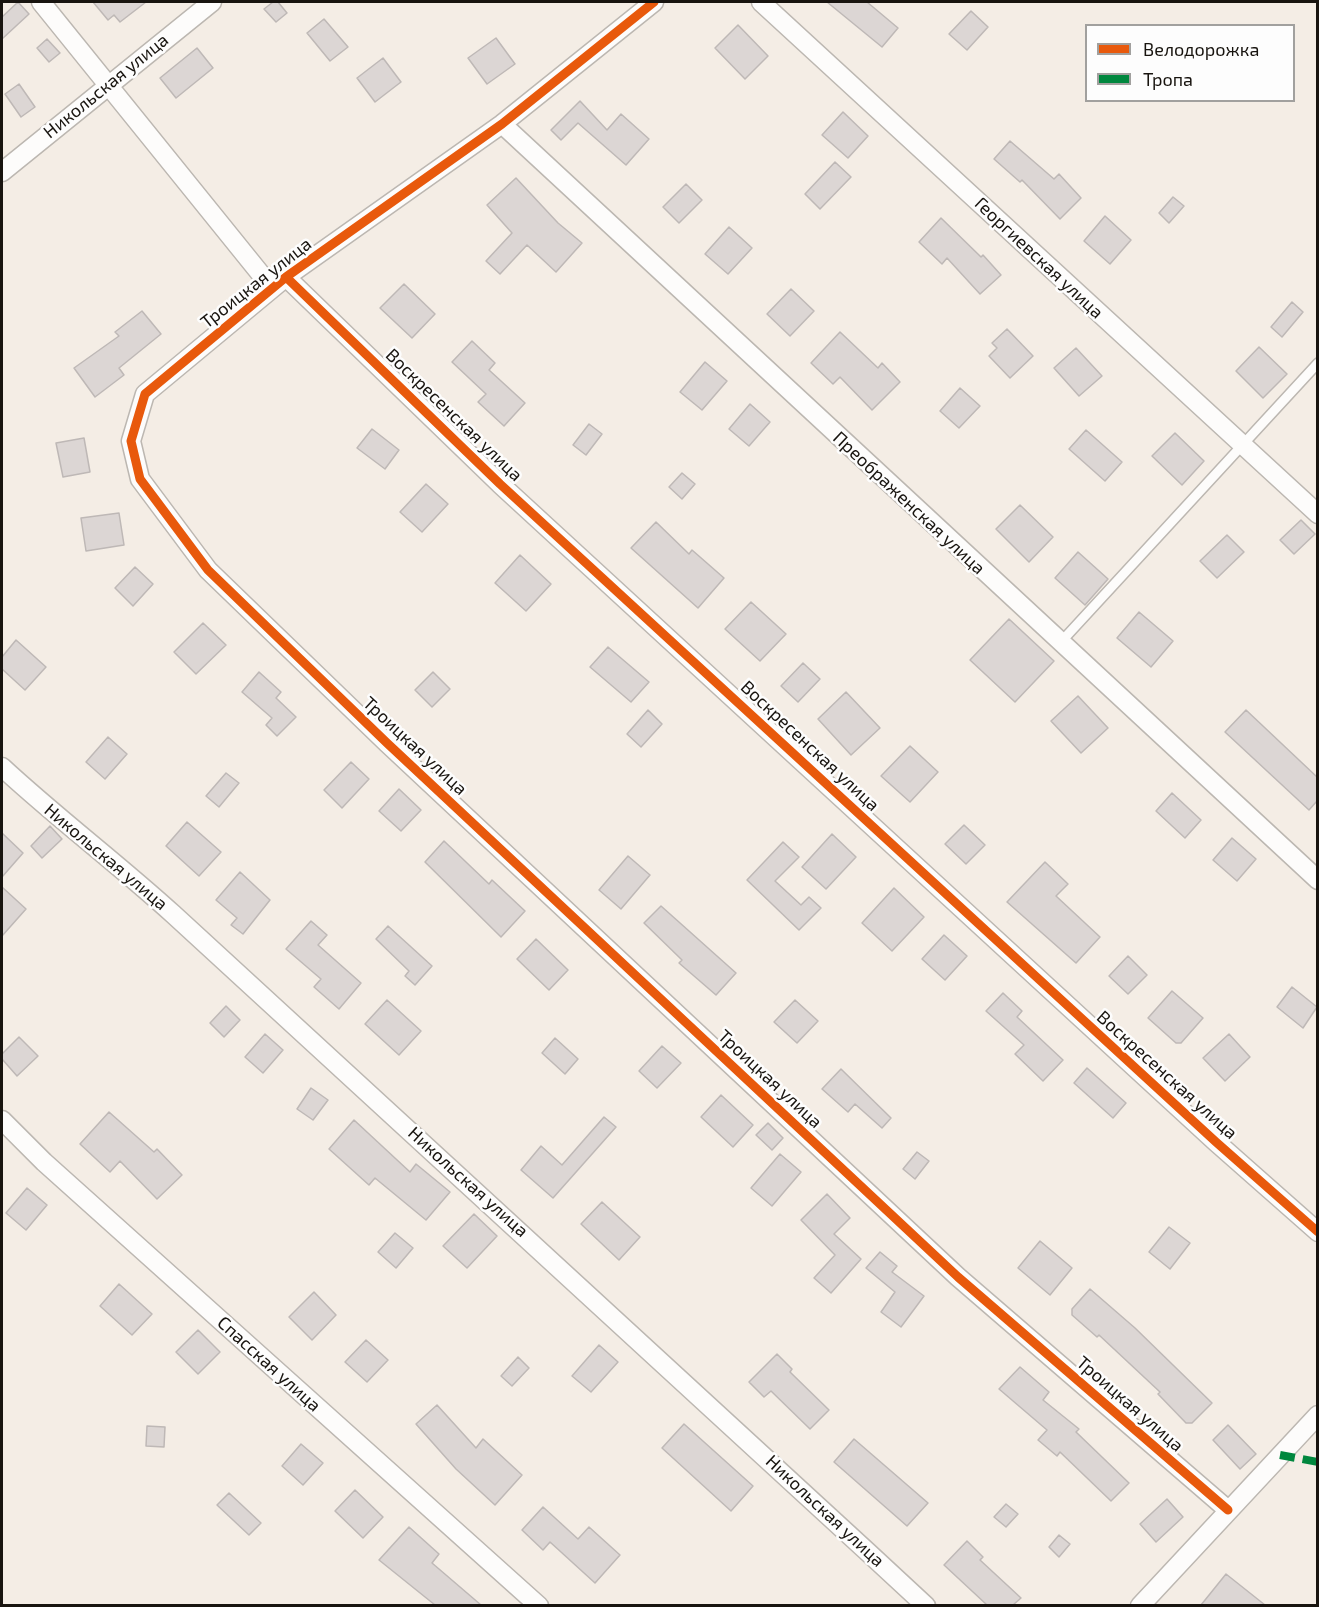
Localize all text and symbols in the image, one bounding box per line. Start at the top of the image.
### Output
legend [1085,24,1295,102]
street label: Никольская улица [39,29,173,143]
text: Велодорожка [1143,38,1259,60]
text: Тропа [1143,68,1193,90]
street label: Георгиевская улица [970,193,1108,323]
street label: Троицкая улица [196,233,316,333]
street label: Воскресенская улица [381,344,527,486]
street label: Преображенская улица [828,427,990,579]
street label: Воскресенская улица [736,676,884,816]
street label: Троицкая улица [358,692,472,800]
street label: Никольская улица [40,799,172,915]
street label: Воскресенская улица [1092,1006,1242,1144]
street label: Троицкая улица [713,1025,827,1133]
street label: Никольская улица [403,1122,533,1242]
street label: Спасская улица [213,1312,325,1416]
street label: Троицкая улица [1072,1352,1188,1456]
street label: Никольская улица [761,1451,889,1571]

